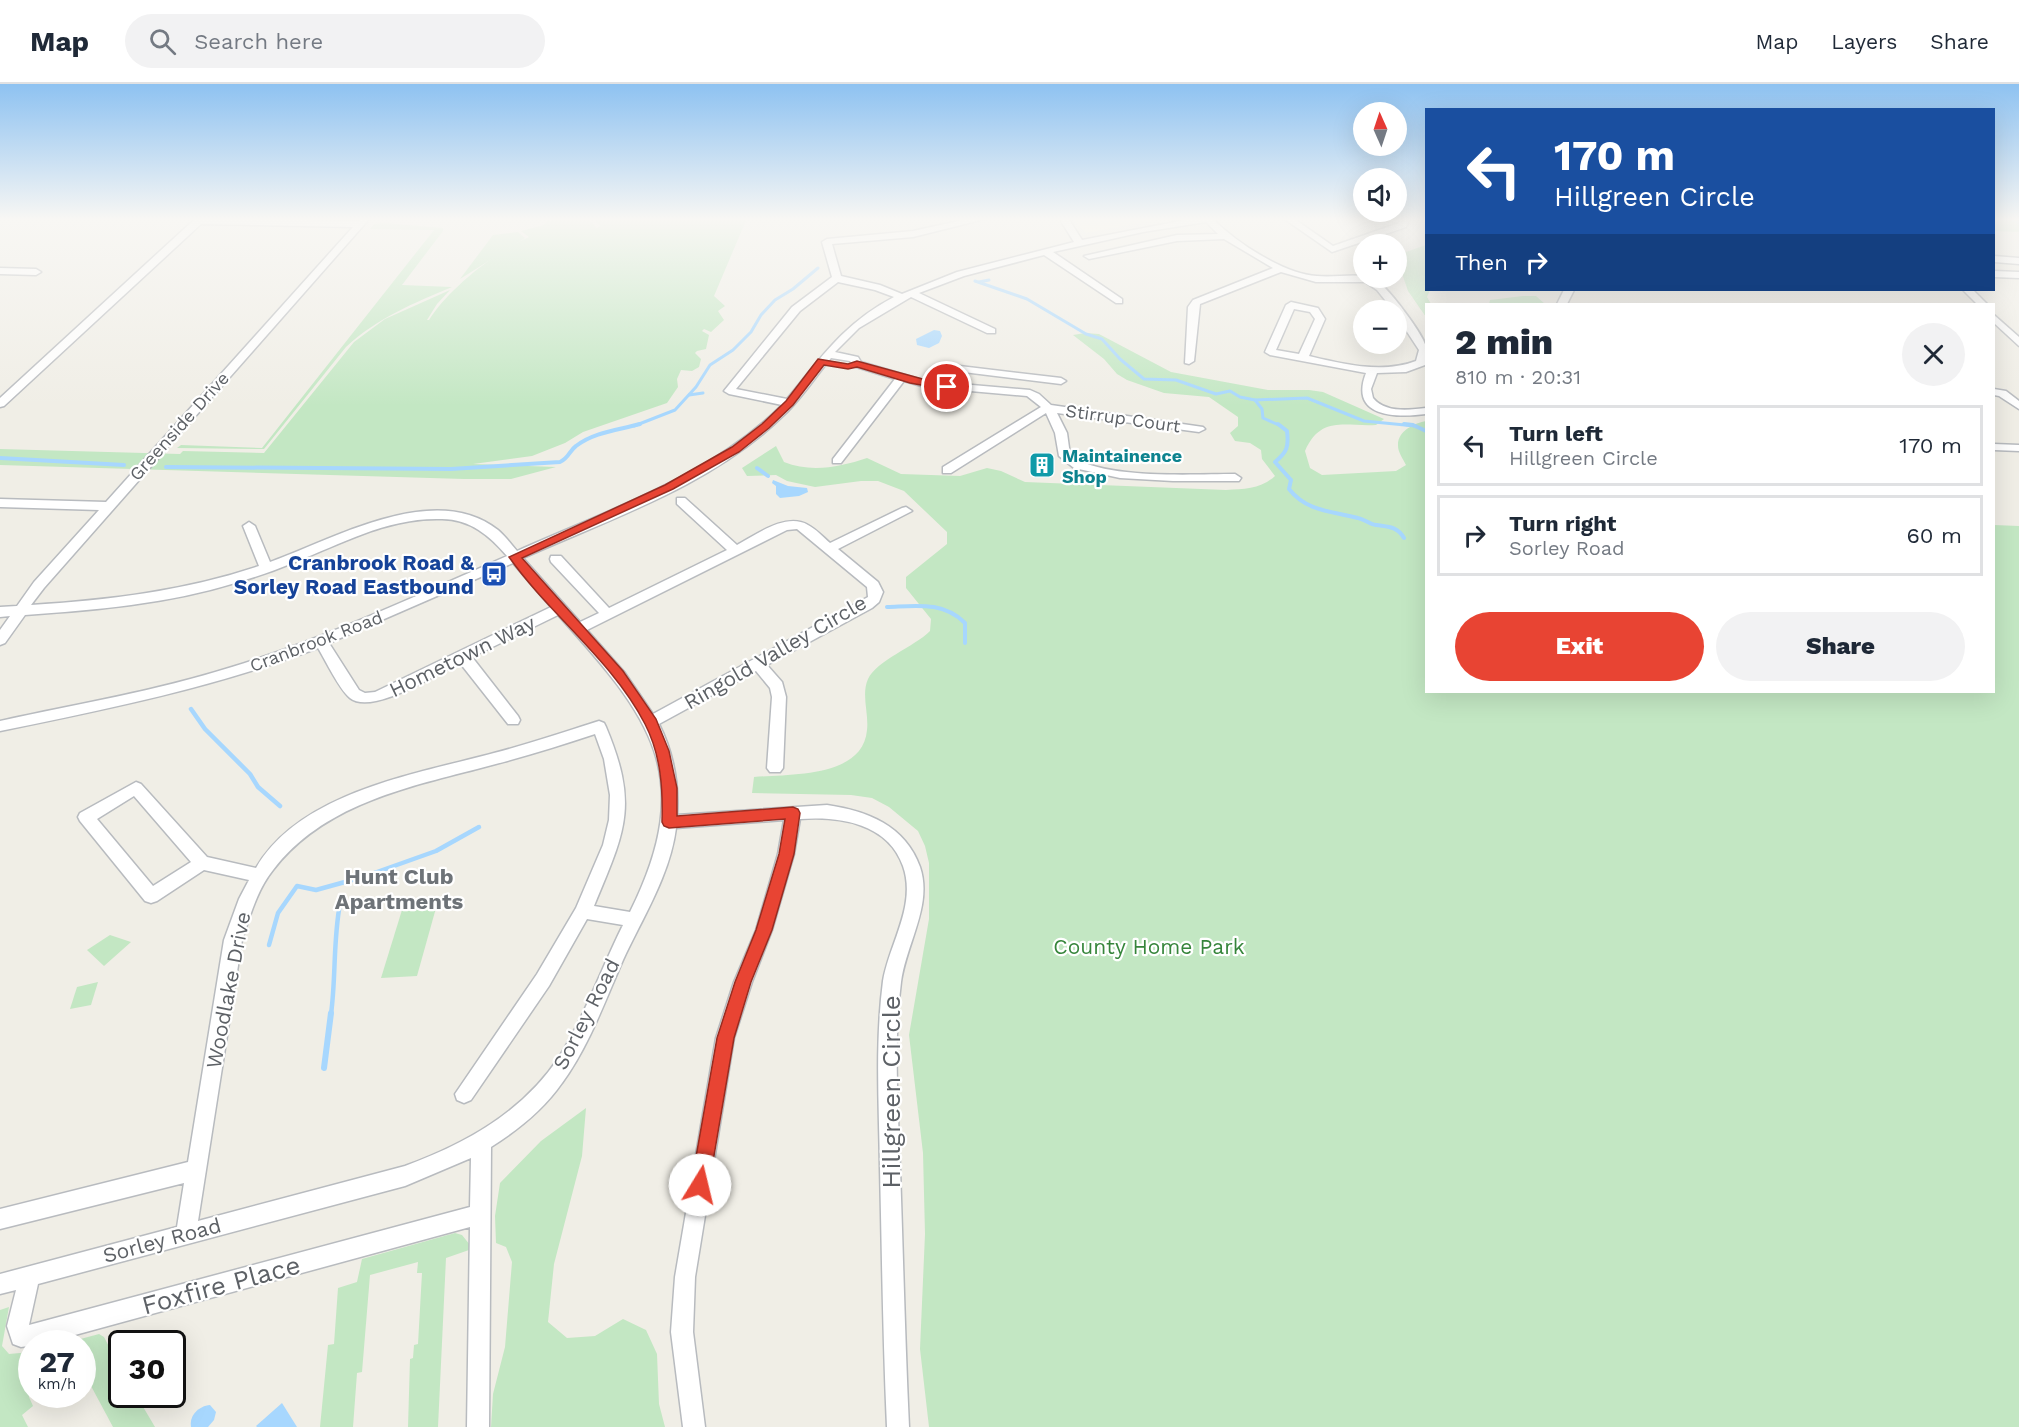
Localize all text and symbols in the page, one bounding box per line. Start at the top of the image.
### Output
search box [125,14,545,68]
text: Map [30,25,89,58]
icon: search [146,25,179,58]
text: Search here [194,29,323,54]
text: Map [1755,29,1798,54]
text: Layers [1831,29,1897,54]
text: Share [1930,29,1989,54]
north arrow [1353,102,1407,156]
map controls [1353,102,1407,354]
text: 170 m [1554,131,1675,180]
icon: left [1455,132,1533,210]
button: sound [1353,168,1407,222]
text: Hillgreen Circle [1554,181,1755,213]
button: + [1353,234,1407,288]
icon: right [1520,246,1553,279]
text: Then [1455,250,1508,275]
button: − [1353,300,1407,354]
text: 2 min [1455,321,1553,363]
button: close [1902,323,1965,386]
pin [921,361,972,412]
text: 810 m · 20:31 [1455,365,1581,389]
street label: Greenside Drive [125,367,233,485]
icon: arrive [930,370,963,403]
street label: Stirrup Court [1064,400,1182,437]
text: Turn left [1509,421,1603,446]
icon: left [1458,429,1491,462]
text: 170 m [1899,433,1962,458]
place label: Maintainence Shop [1062,445,1182,487]
text: Hillgreen Circle [1509,446,1658,470]
building icon: Maintainence Shop [1027,450,1057,480]
text: Turn right [1509,511,1616,536]
icon: right [1458,519,1491,552]
text: 60 m [1906,523,1962,548]
text: Sorley Road [1509,536,1625,560]
place label: Cranbrook Road & Sorley Road Eastbound [234,550,474,599]
bus stop icon: Cranbrook Road & Sorley Road Eastbound [479,559,509,589]
street label: Ringold Valley Circle [679,589,871,715]
street label: Cranbrook Road [247,606,385,676]
street label: Hometown Way [385,610,539,702]
button: Exit [1455,612,1704,681]
button: Share [1716,612,1965,681]
district label: Hunt Club Apartments [335,864,464,914]
street label: Woodlake Drive [201,909,255,1071]
park label: County Home Park [1053,934,1245,959]
street label: Sorley Road [547,954,625,1074]
street label: Hillgreen Circle [876,995,906,1189]
position arrow [668,1153,732,1217]
street label: Sorley Road [100,1212,224,1268]
street label: Foxfire Place [139,1249,303,1321]
speed limit sign: 30 [108,1330,186,1408]
text: 27 [39,1344,75,1379]
text: km/h [38,1375,76,1393]

